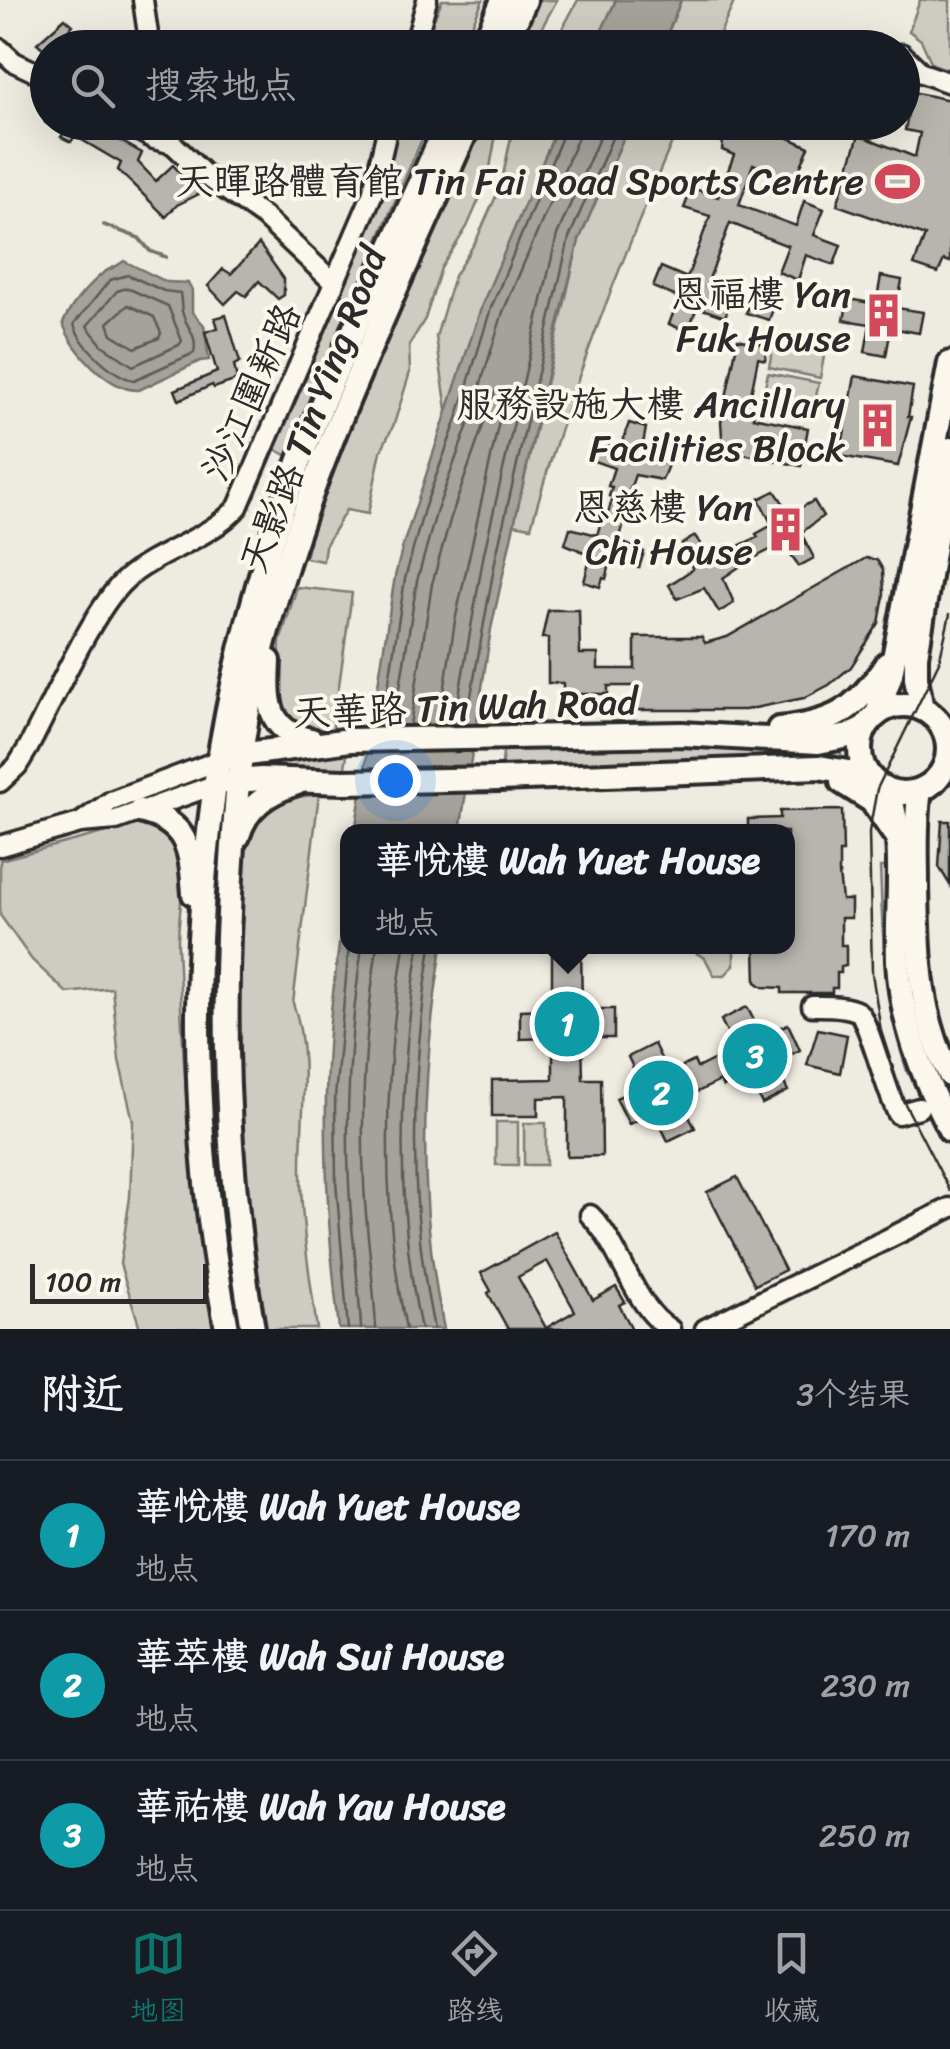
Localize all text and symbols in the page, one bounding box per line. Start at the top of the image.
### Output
search box [30,30,920,140]
text: 搜索地点 [145,52,297,119]
icon: search [65,58,120,113]
place label: 天暉路體育館 Tin Fai Road Sports Centre [175,148,864,215]
sports icon: 天暉路體育館 Tin Fai Road Sports Centre [873,157,921,205]
street label: 天影路 Tin Ying Road [220,234,408,583]
place label: 恩福樓 Yan Fuk House [671,261,851,372]
street label: 沙江圍新路 [182,292,321,493]
building icon: 恩福樓 Yan Fuk House [860,292,908,340]
place label: 服務設施大樓 Ancillary Facilities Block [456,371,846,482]
building icon: 服務設施大樓 Ancillary Facilities Block [854,402,902,450]
place label: 恩慈樓 Yan Chi House [573,474,753,585]
building icon: 恩慈樓 Yan Chi House [762,505,810,553]
street label: 天華路 Tin Wah Road [291,668,642,747]
your location [370,755,421,806]
popup [340,824,795,954]
text: 華悅樓 Wah Yuet House [375,827,760,894]
text: 地点 [375,894,439,951]
pin: 1 [534,986,600,1062]
pin: 3 [722,1018,788,1094]
pin: 2 [628,1056,694,1130]
text: 100 m [45,1257,121,1306]
scale bar [30,1259,208,1304]
text: 附近 [40,1357,124,1431]
text: 3个结果 [796,1366,910,1423]
text: 華悅樓 Wah Yuet House [135,1473,520,1540]
text: 1 [66,1507,79,1564]
text: 170 m [825,1507,910,1564]
text: 地点 [135,1540,199,1597]
text: 華萃樓 Wah Sui House [135,1623,504,1690]
text: 2 [63,1657,82,1714]
text: 230 m [821,1657,910,1714]
text: 地点 [135,1690,199,1747]
text: 華祐樓 Wah Yau House [135,1773,506,1840]
text: 3 [64,1807,81,1864]
text: 250 m [819,1807,910,1864]
text: 地点 [135,1840,199,1897]
tab: 地图 [130,1926,186,2035]
tab: 路线 [447,1926,503,2035]
tab: 收藏 [764,1926,820,2035]

